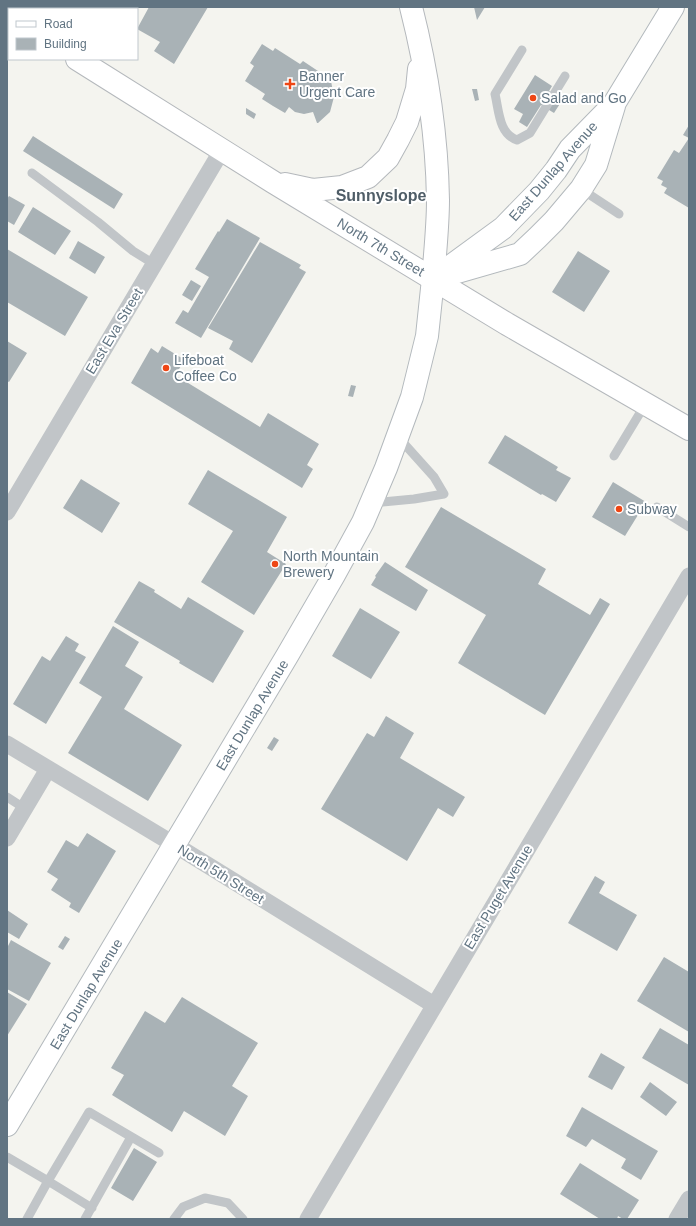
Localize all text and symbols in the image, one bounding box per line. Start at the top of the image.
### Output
legend [8,8,138,60]
text: Road [44,17,73,31]
text: Building [44,37,87,51]
place label: Banner Urgent Care [299,68,375,100]
marker: Banner Urgent Care [284,78,296,90]
place label: Salad and Go [541,90,627,106]
marker: Salad and Go [528,93,538,103]
street label: East Dunlap Avenue [505,118,601,224]
district label: Sunnyslope [336,187,426,204]
street label: North 7th Street [335,215,428,279]
street label: East Eva Street [82,285,146,377]
place label: Lifeboat Coffee Co [174,352,237,384]
marker: Lifeboat Coffee Co [161,363,171,373]
place label: Subway [627,501,677,517]
marker: Subway [614,504,624,514]
place label: North Mountain Brewery [283,548,379,580]
marker: North Mountain Brewery [270,559,280,569]
street label: East Dunlap Avenue [213,656,292,773]
street label: North 5th Street [175,841,267,907]
street label: East Puget Avenue [461,842,536,952]
street label: East Dunlap Avenue [47,935,126,1052]

